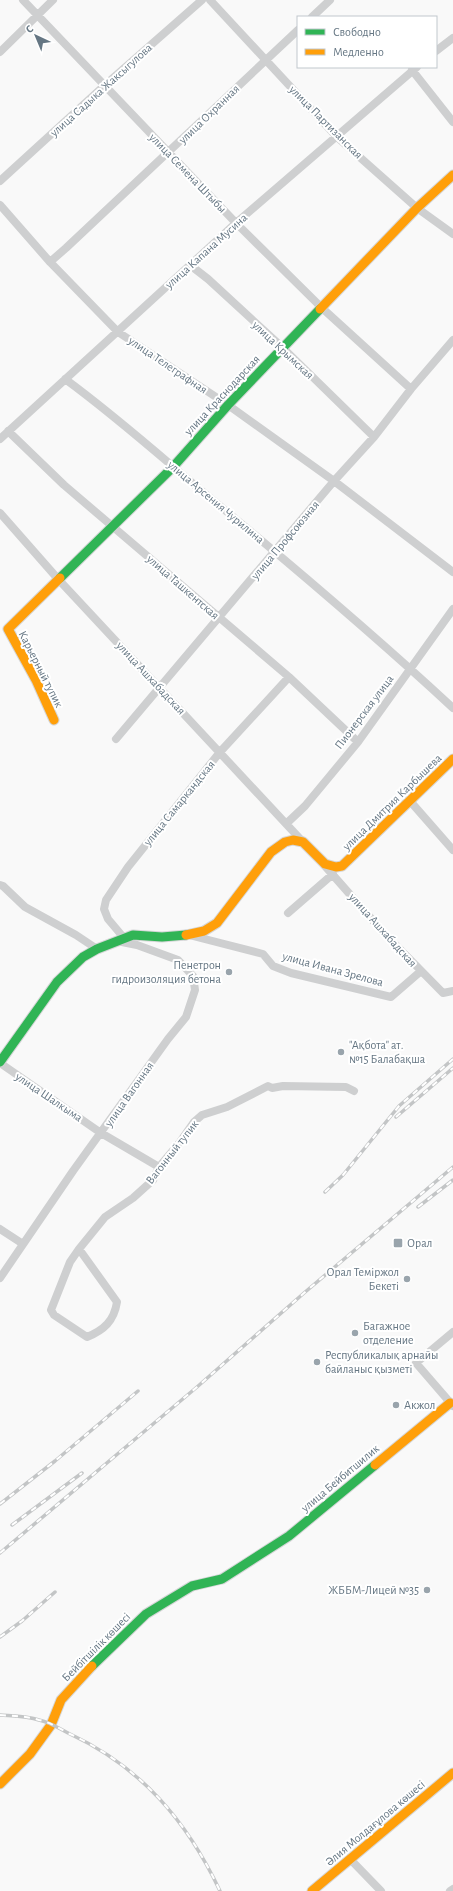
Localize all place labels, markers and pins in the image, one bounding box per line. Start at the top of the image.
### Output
place label: Пенетрон гидроизоляция бетона [111,959,222,985]
marker: Пенетрон гидроизоляция бетона [224,967,234,977]
place label: "Ақбота" ат. №15 Балабақша [349,1039,426,1065]
marker: "Ақбота" ат. №15 Балабақша [336,1047,346,1057]
marker: Орал [392,1237,404,1249]
place label: Орал [407,1237,432,1249]
place label: Орал Теміржол Бекеті [326,1266,399,1292]
marker: Орал Теміржол Бекеті [402,1274,412,1284]
place label: Багажное отделение [363,1320,414,1346]
marker: Багажное отделение [350,1328,360,1338]
place label: Республикалық арнайы байланыс қызметі [325,1349,438,1375]
marker: Республикалық арнайы байланыс қызметі [312,1357,322,1367]
place label: Акжол [404,1399,435,1411]
marker: Акжол [391,1400,401,1410]
place label: ЖББМ-Лицей №35 [328,1584,419,1596]
marker: ЖББМ-Лицей №35 [422,1585,432,1595]

